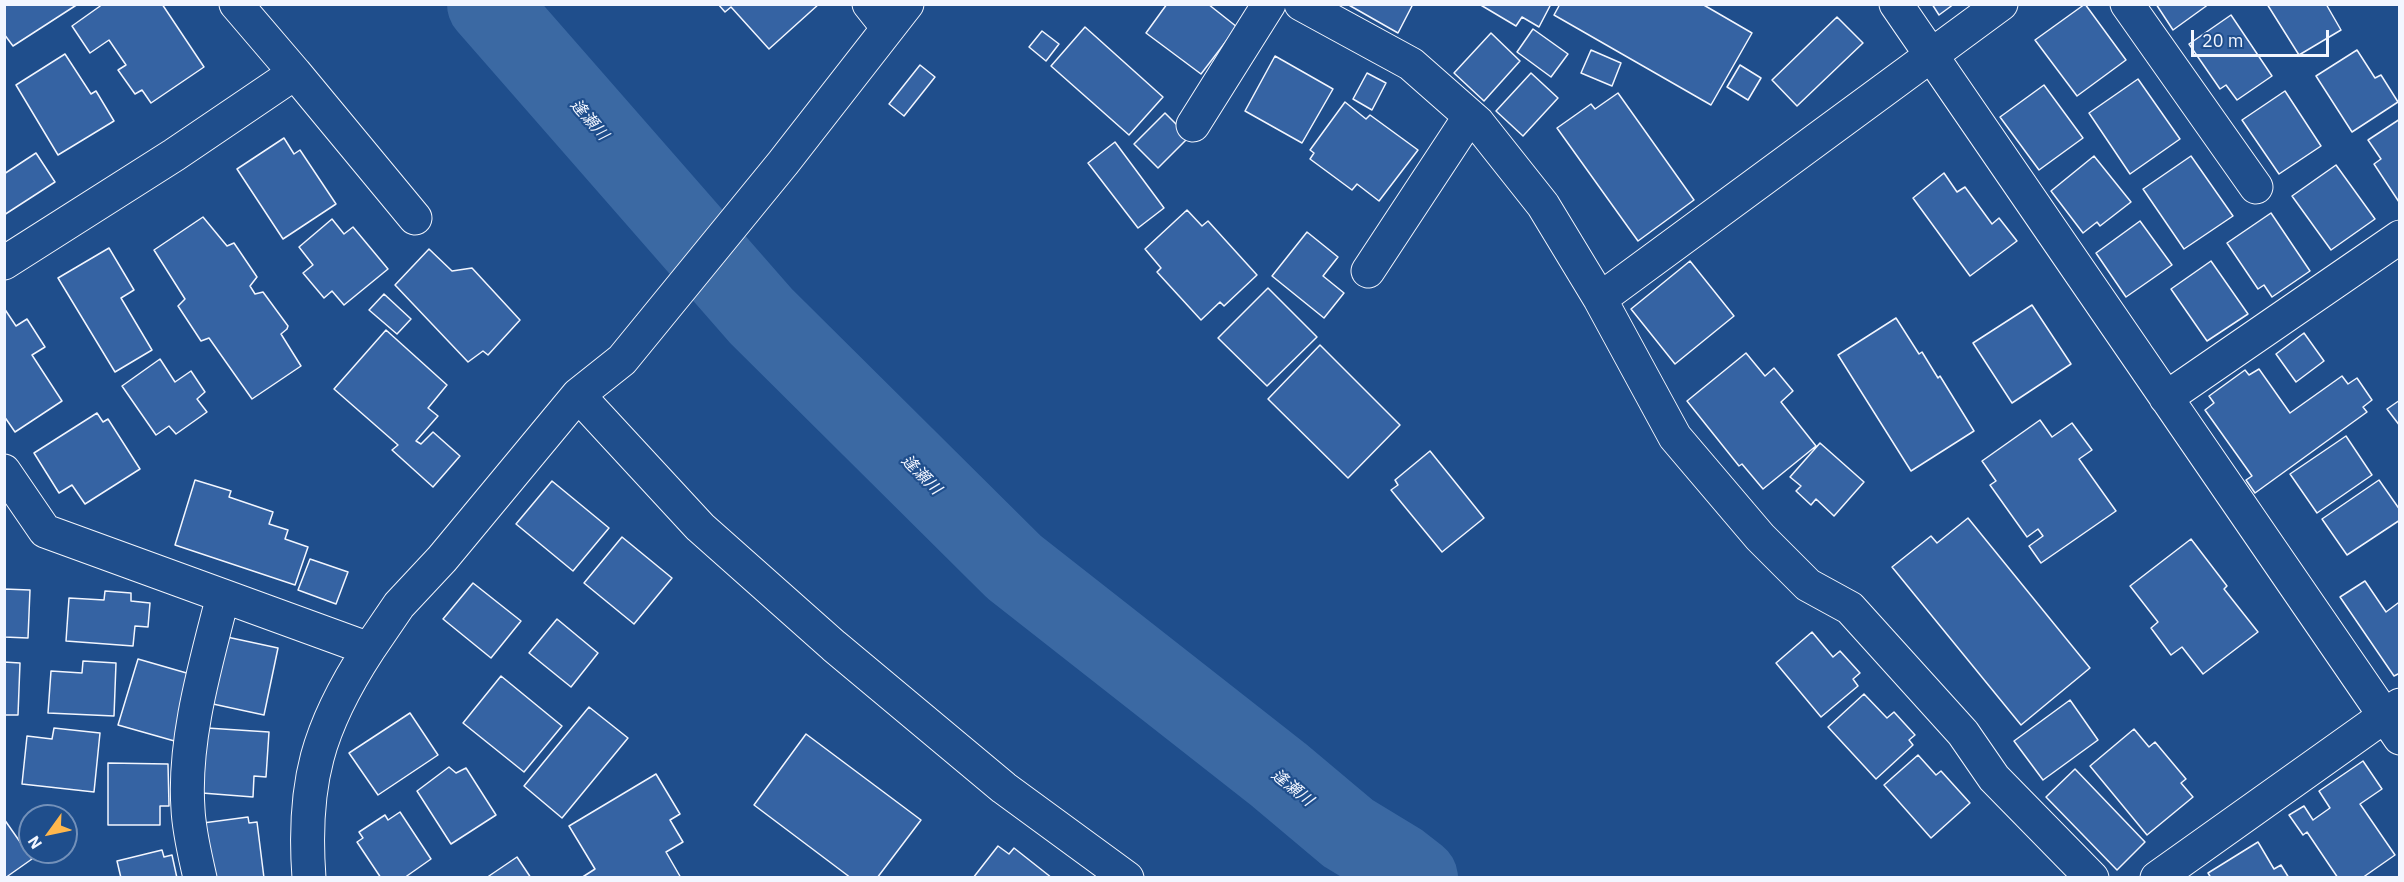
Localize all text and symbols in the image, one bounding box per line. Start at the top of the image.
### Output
scale bar [2194,18,2332,56]
text: 20 m [2202,29,2244,52]
water label: 逢瀬川 [566,96,612,144]
water label: 逢瀬川 [897,451,945,499]
water label: 逢瀬川 [1267,765,1317,811]
north arrow [18,804,78,864]
text: N [23,832,46,853]

